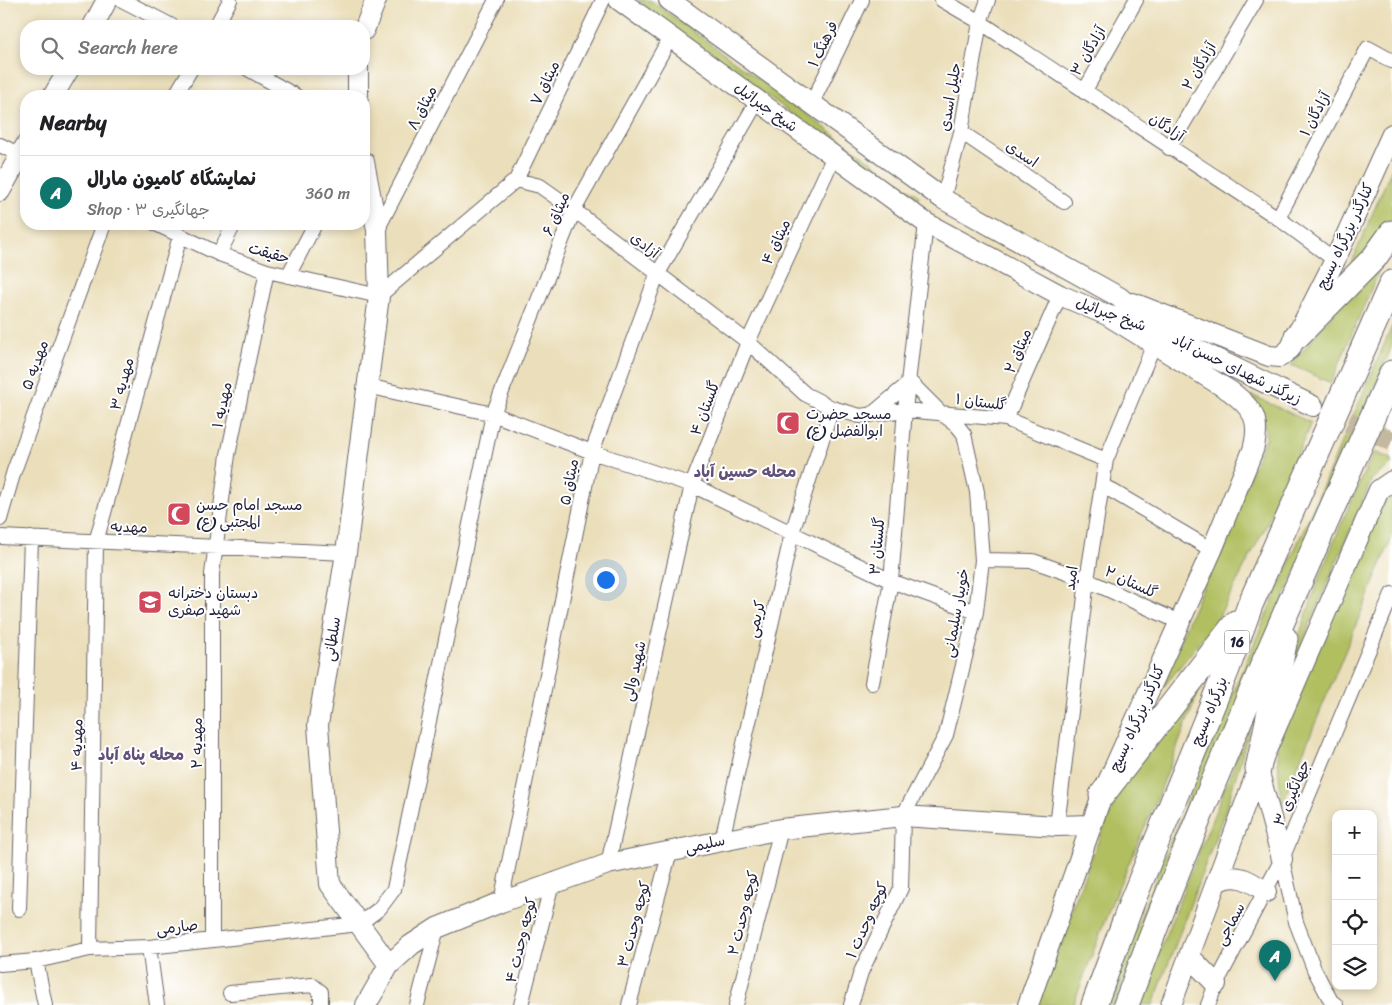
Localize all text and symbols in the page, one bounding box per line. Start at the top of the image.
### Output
street label: فرهنگ ۱ [801,16,845,72]
search box [20,20,370,75]
street label: آزادگان ۳ [1063,20,1114,81]
text: Search here [78,31,178,64]
icon: search [38,34,66,62]
street label: آزادگان ۲ [1175,36,1224,95]
street label: میثاق ۷ [523,56,567,110]
street label: جلیل اسدی [931,61,969,133]
street label: شیخ جبرائیل [729,75,803,139]
street label: میثاق ۸ [400,81,444,135]
street label: آزادگان ۱ [1292,86,1338,141]
text: Nearby [40,104,106,142]
street label: آزادگان [1144,106,1191,149]
street label: اسدی [1000,133,1044,175]
text: نمایشگاه کامیون مارال [87,162,256,195]
street label: کنارگذر بزرگراه بسیج [1309,178,1381,294]
text: A [51,179,61,208]
text: 360 m [306,179,350,208]
street label: میثاق ۶ [535,188,577,240]
text: Shop · جهانگیری ۳ [87,195,210,224]
street label: میثاق ۴ [754,215,798,269]
street label: آزادی [624,225,667,266]
street label: حقیقت [245,235,293,271]
street label: شیخ جبرائیل [1072,289,1150,339]
street label: میثاق ۲ [997,324,1039,378]
street label: زیرگذر شهدای حسن آباد [1168,326,1306,412]
street label: مهدیه ۵ [14,336,56,394]
street label: مهدیه ۳ [103,355,141,413]
street label: گلستان ۴ [683,377,727,439]
street label: مهدیه ۱ [204,379,240,431]
street label: گلستان ۱ [954,386,1008,418]
place label: مسجد حضرت ابوالفضل (ع) [806,401,891,444]
mosque icon: مسجد حضرت ابوالفضل (ع) [775,410,801,436]
street label: میثاق ۵ [552,456,586,508]
district label: محله حسین آباد [694,457,796,486]
place label: مسجد امام حسن المجتبی (ع) [196,492,302,535]
mosque icon: مسجد امام حسن المجتبی (ع) [166,501,192,527]
street label: مهدیه [110,513,148,541]
street label: گلستان ۳ [862,516,892,576]
street label: گلستان ۲ [1100,558,1162,606]
street label: امید [1056,564,1086,592]
street label: خوبیار سلیمانی [935,566,977,660]
your location [593,567,619,593]
place label: دبستان دخترانه شهید صفری [168,580,258,623]
school or university icon: دبستان دخترانه شهید صفری [137,589,163,615]
street label: کریمی [739,598,773,640]
street label: سلطانی [316,615,348,663]
road number: 16 [1224,630,1250,654]
street label: شهید والی [614,638,654,704]
street label: کنارگذر بزرگراه بسیج [1102,660,1172,776]
street label: بزرگراه بسیج [1183,672,1235,750]
street label: مهدیه ۲ [184,717,210,769]
street label: مهدیه ۴ [64,719,90,771]
district label: محله پناه آباد [98,740,184,769]
street label: جهانگیری ۳ [1266,756,1318,830]
map controls [1332,810,1377,990]
button: + [1332,810,1377,855]
street label: سلیمی [682,827,728,861]
button: − [1332,855,1377,900]
street label: کوچه وحدت ۲ [720,868,766,958]
street label: کوچه وحدت ۱ [838,877,896,963]
street label: کوچه وحدت ۳ [610,878,658,970]
street label: کوچه وحدت ۴ [498,894,544,986]
street label: سماجی [1208,898,1252,950]
button: locate [1332,900,1377,945]
street label: صارمی [155,912,199,942]
pin: A [1259,940,1291,981]
button: layers [1332,945,1377,990]

